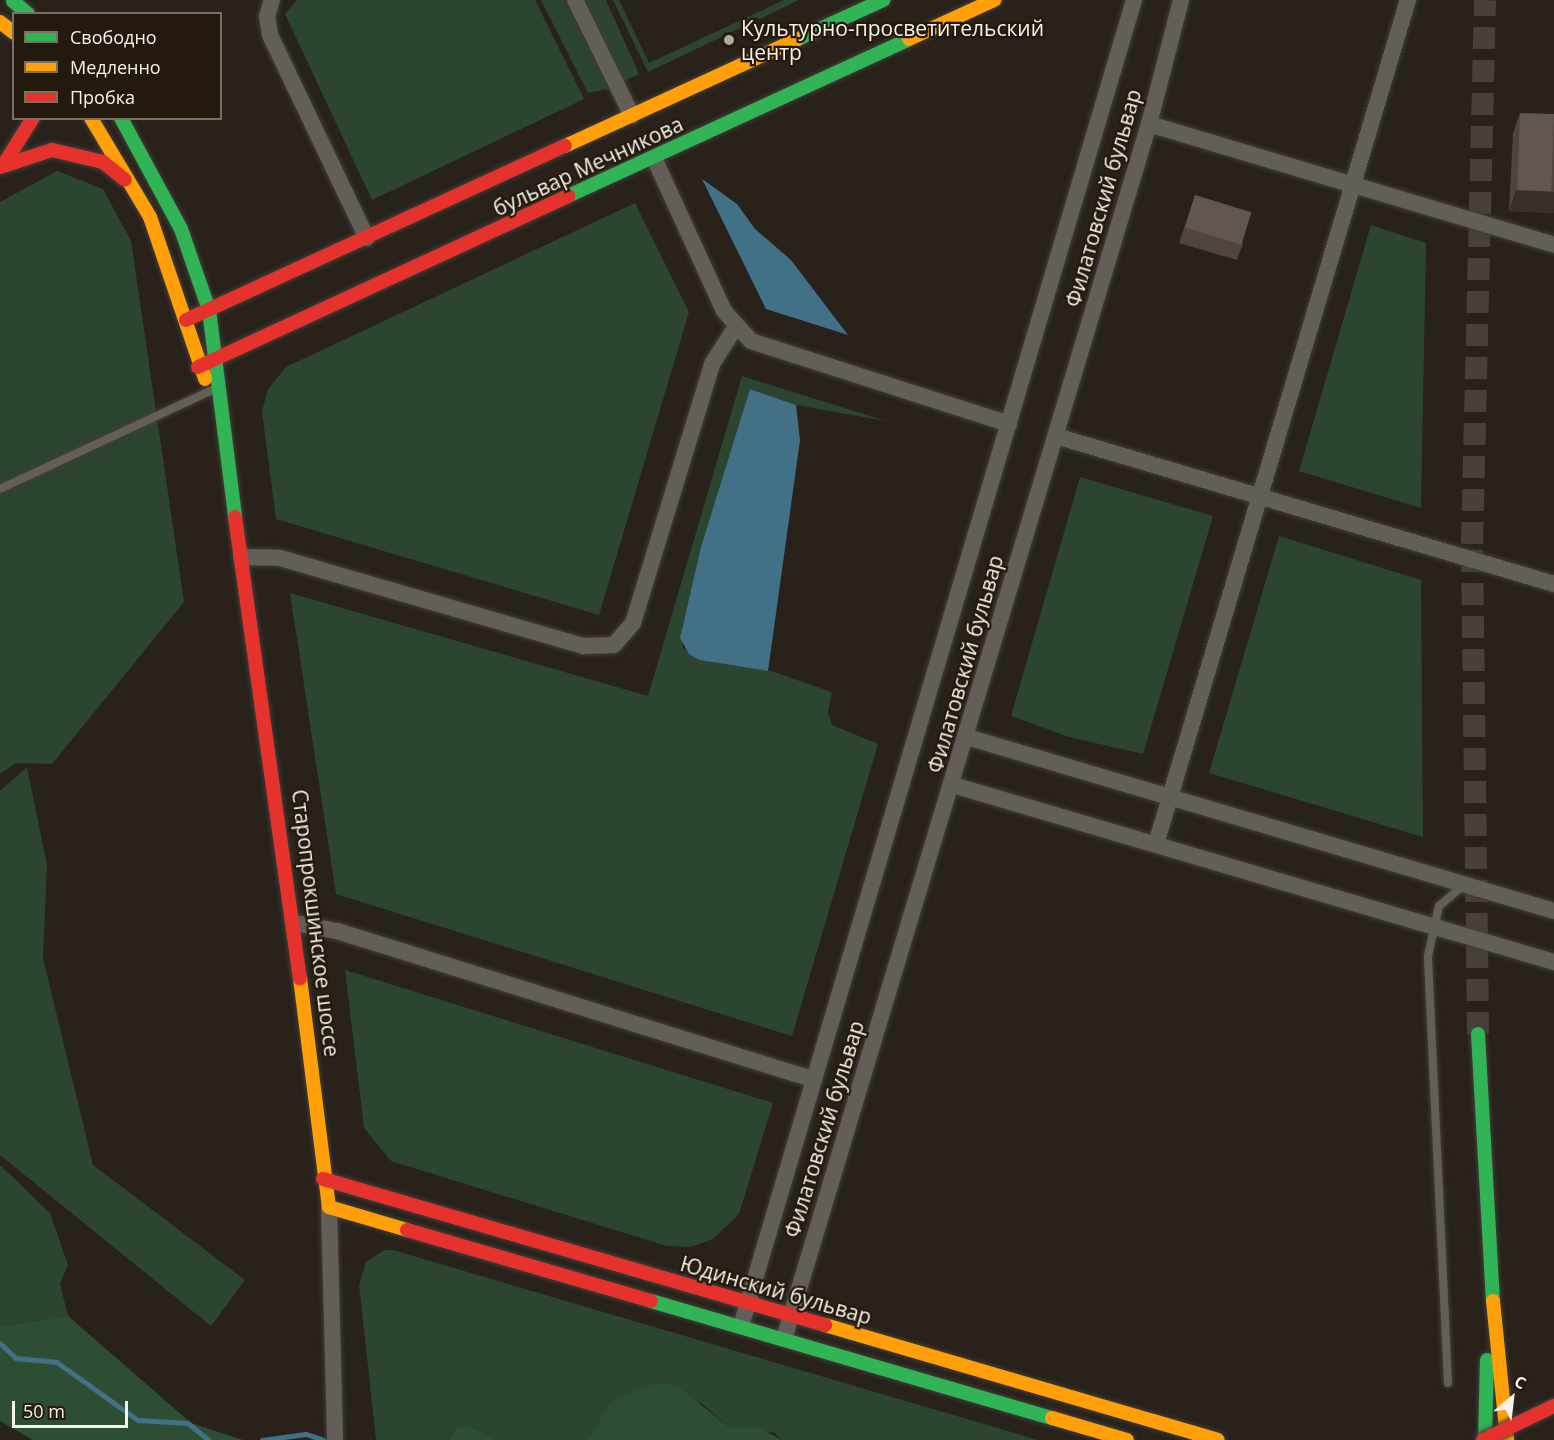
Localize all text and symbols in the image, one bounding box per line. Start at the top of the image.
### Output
legend [12,12,222,120]
place label: Культурно-просветительский центр [741,15,1044,65]
text: Свободно [70,25,157,49]
marker: Культурно-просветительский центр [722,33,736,47]
text: Медленно [70,55,161,79]
text: Пробка [70,85,135,109]
street label: Филатовский бульвар [1060,86,1146,310]
street label: бульвар Мечникова [489,111,687,221]
street label: Филатовский бульвар [922,552,1008,776]
street label: Старопрокшинское шоссе [287,788,345,1058]
street label: Филатовский бульвар [779,1018,869,1240]
street label: Юдинский бульвар [677,1251,875,1329]
north arrow [1482,1368,1542,1428]
text: С [1511,1370,1530,1394]
scale bar [15,1389,130,1427]
text: 50 m [23,1399,65,1423]

